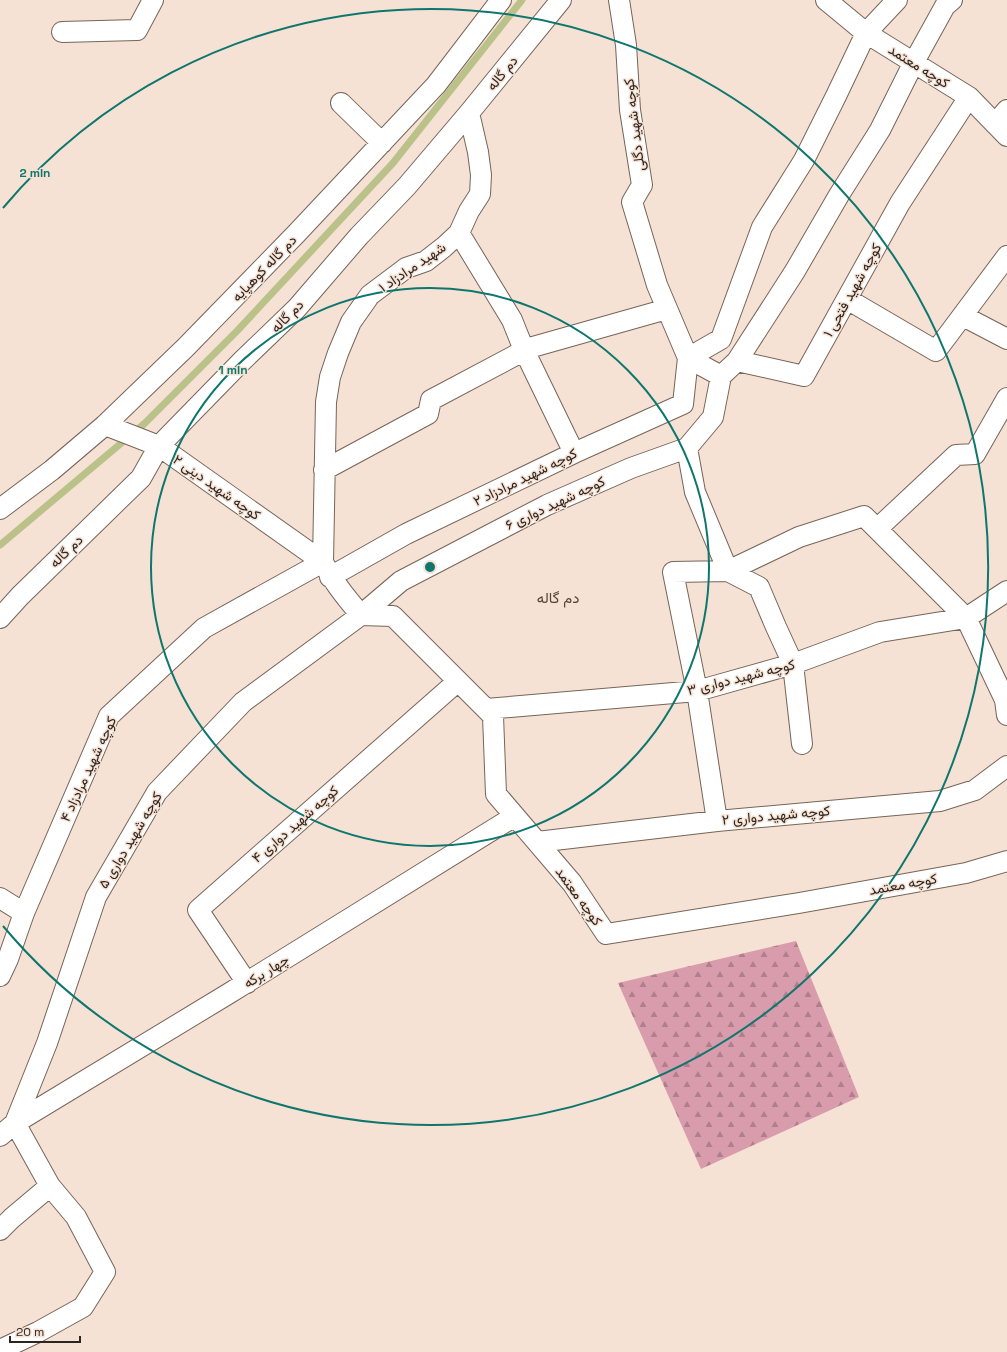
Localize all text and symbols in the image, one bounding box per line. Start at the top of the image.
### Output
street label: کوچه معتمد [885,40,953,93]
street label: دم گاله [482,52,522,94]
street label: کوچه شهید دگلی [619,78,650,172]
text: 2 min [19,165,51,181]
street label: دم گاله کوهپایه [228,231,301,306]
street label: شهید مرادزاد ۱ [375,238,449,296]
street label: کوچه شهید فتحی ۱ [819,240,886,341]
street label: دم گاله [267,295,308,336]
text: 1 min [218,362,248,378]
street label: کوچه شهید مرادزاد ۲ [470,444,580,511]
street label: کوچه شهید دینی ۲ [169,450,264,525]
street label: کوچه شهید دواری ۶ [502,472,608,535]
street label: دم گاله [45,530,87,571]
centre of rings [423,560,437,574]
district label: دم گاله [537,588,579,608]
street label: کوچه شهید دواری ۳ [685,655,797,700]
street label: کوچه شهید مرادزاد ۴ [56,714,121,825]
street label: کوچه شهید دواری ۴ [248,781,343,867]
street label: کوچه شهید دواری ۵ [94,788,167,892]
street label: کوچه شهید دواری ۲ [721,801,831,830]
street label: کوچه معتمد [551,863,606,930]
street label: کوچه معتمد [868,869,939,900]
street label: چهار برکه [240,950,293,993]
scale bar [10,1318,80,1344]
text: 20 m [16,1324,44,1340]

